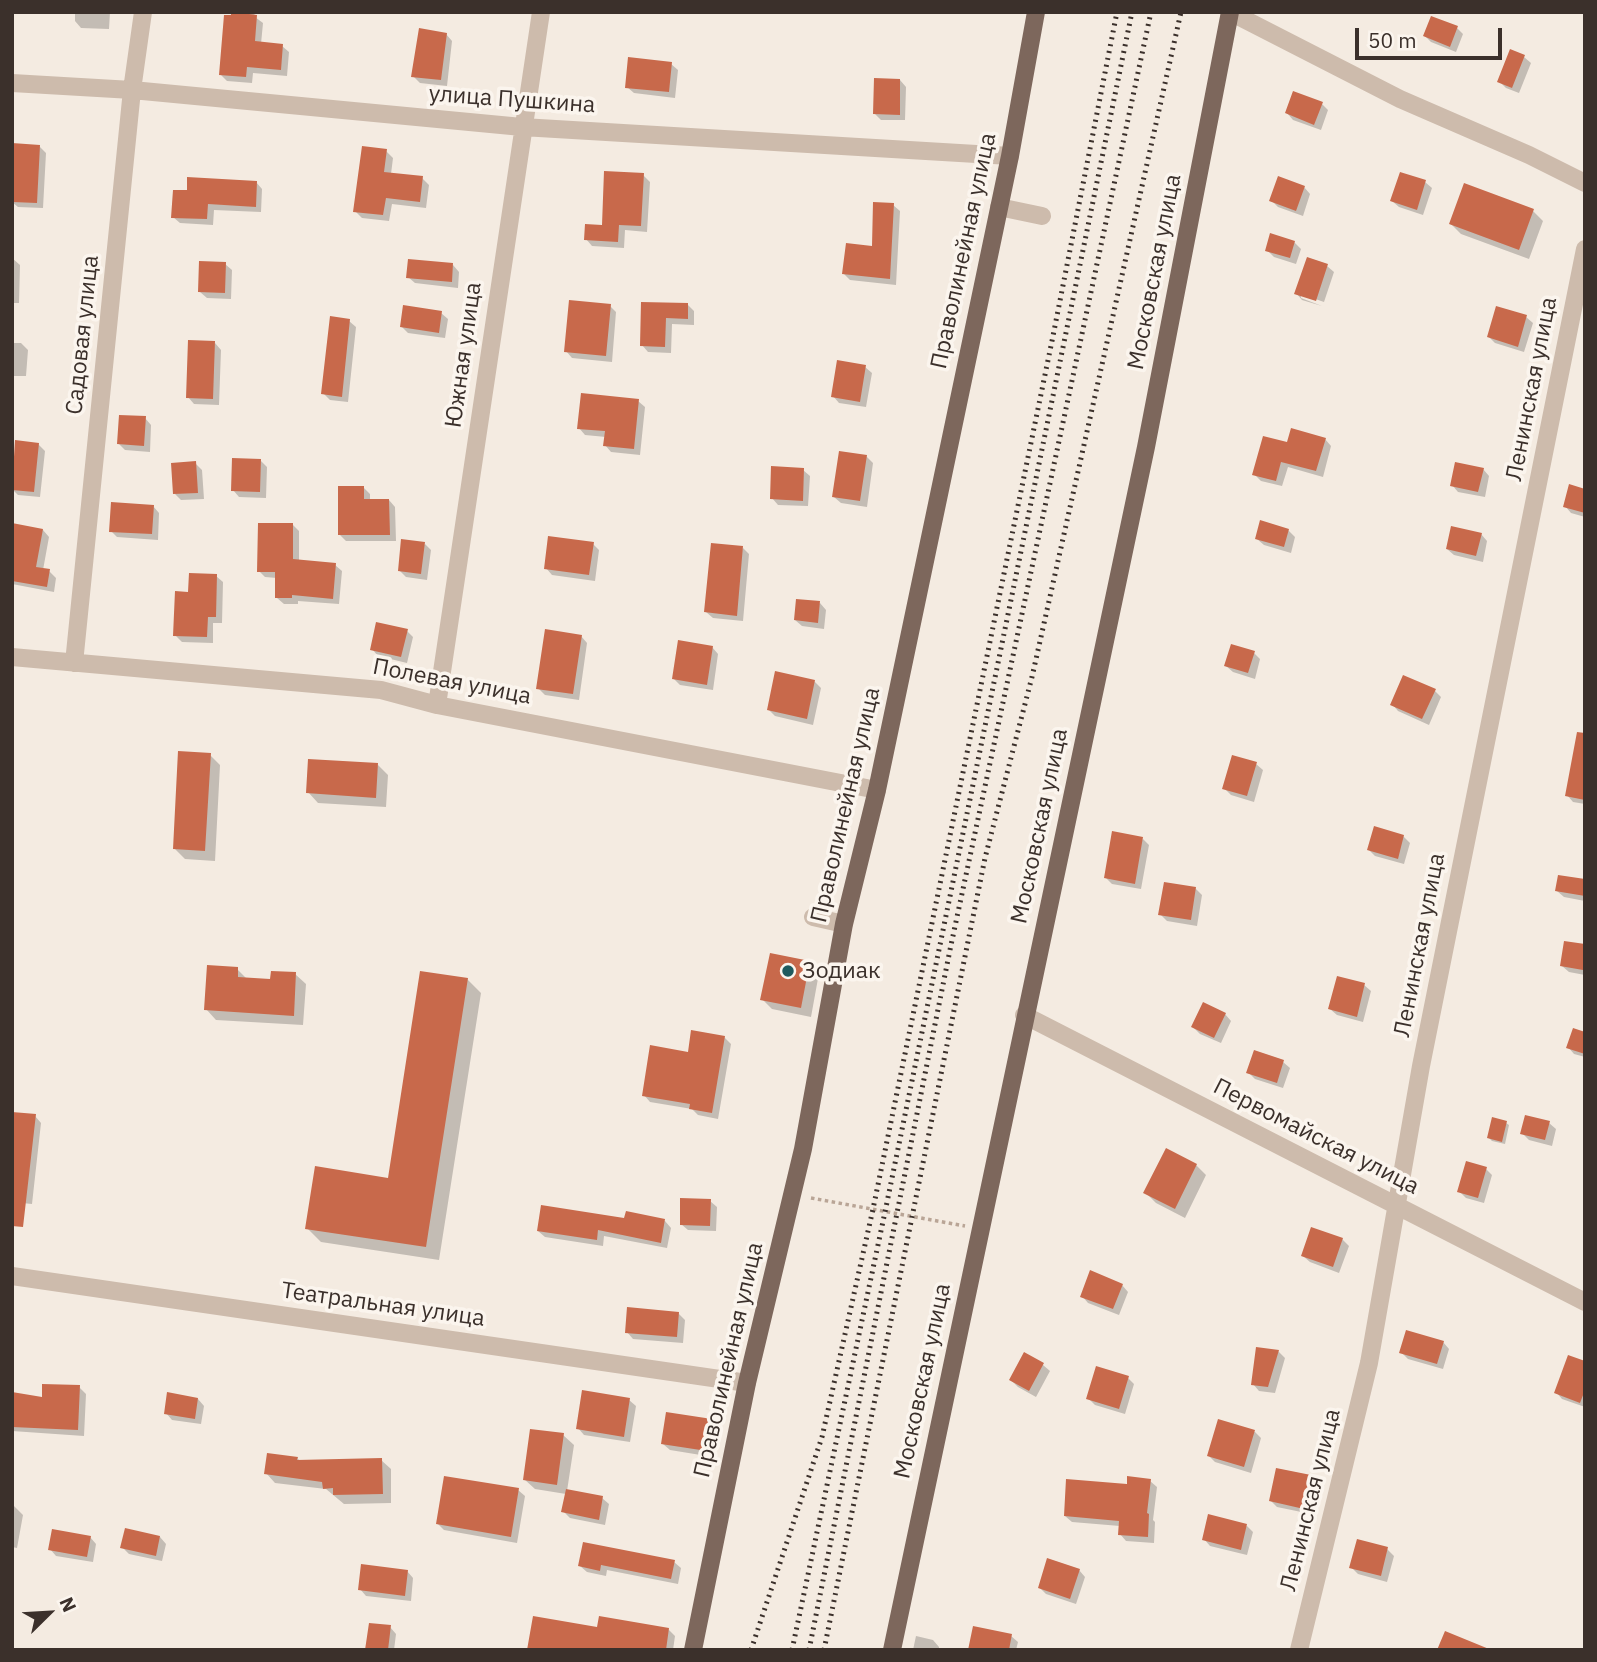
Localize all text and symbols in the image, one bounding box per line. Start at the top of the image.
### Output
scale bar [1359,14,1506,58]
text: 50 m [1368,26,1417,54]
street label: улица Пушкина [428,80,596,120]
street label: Праволинейная улица [925,130,1003,372]
street label: Московская улица [1122,172,1188,372]
street label: Садовая улица [61,254,105,416]
street label: Южная улица [440,280,488,430]
street label: Ленинская улица [1501,295,1563,483]
street label: Полевая улица [370,653,534,711]
street label: Праволинейная улица [805,685,887,925]
street label: Московская улица [1006,726,1074,926]
street label: Ленинская улица [1389,851,1451,1039]
place label: Зодиак [802,957,881,985]
marker: Зодиак [780,963,796,979]
street label: Первомайская улица [1209,1073,1423,1201]
street label: Праволинейная улица [688,1240,770,1480]
street label: Театральная улица [280,1277,486,1333]
street label: Московская улица [889,1281,957,1481]
street label: Ленинская улица [1275,1406,1347,1594]
north arrow [14,1578,84,1648]
text: N [54,1593,82,1616]

